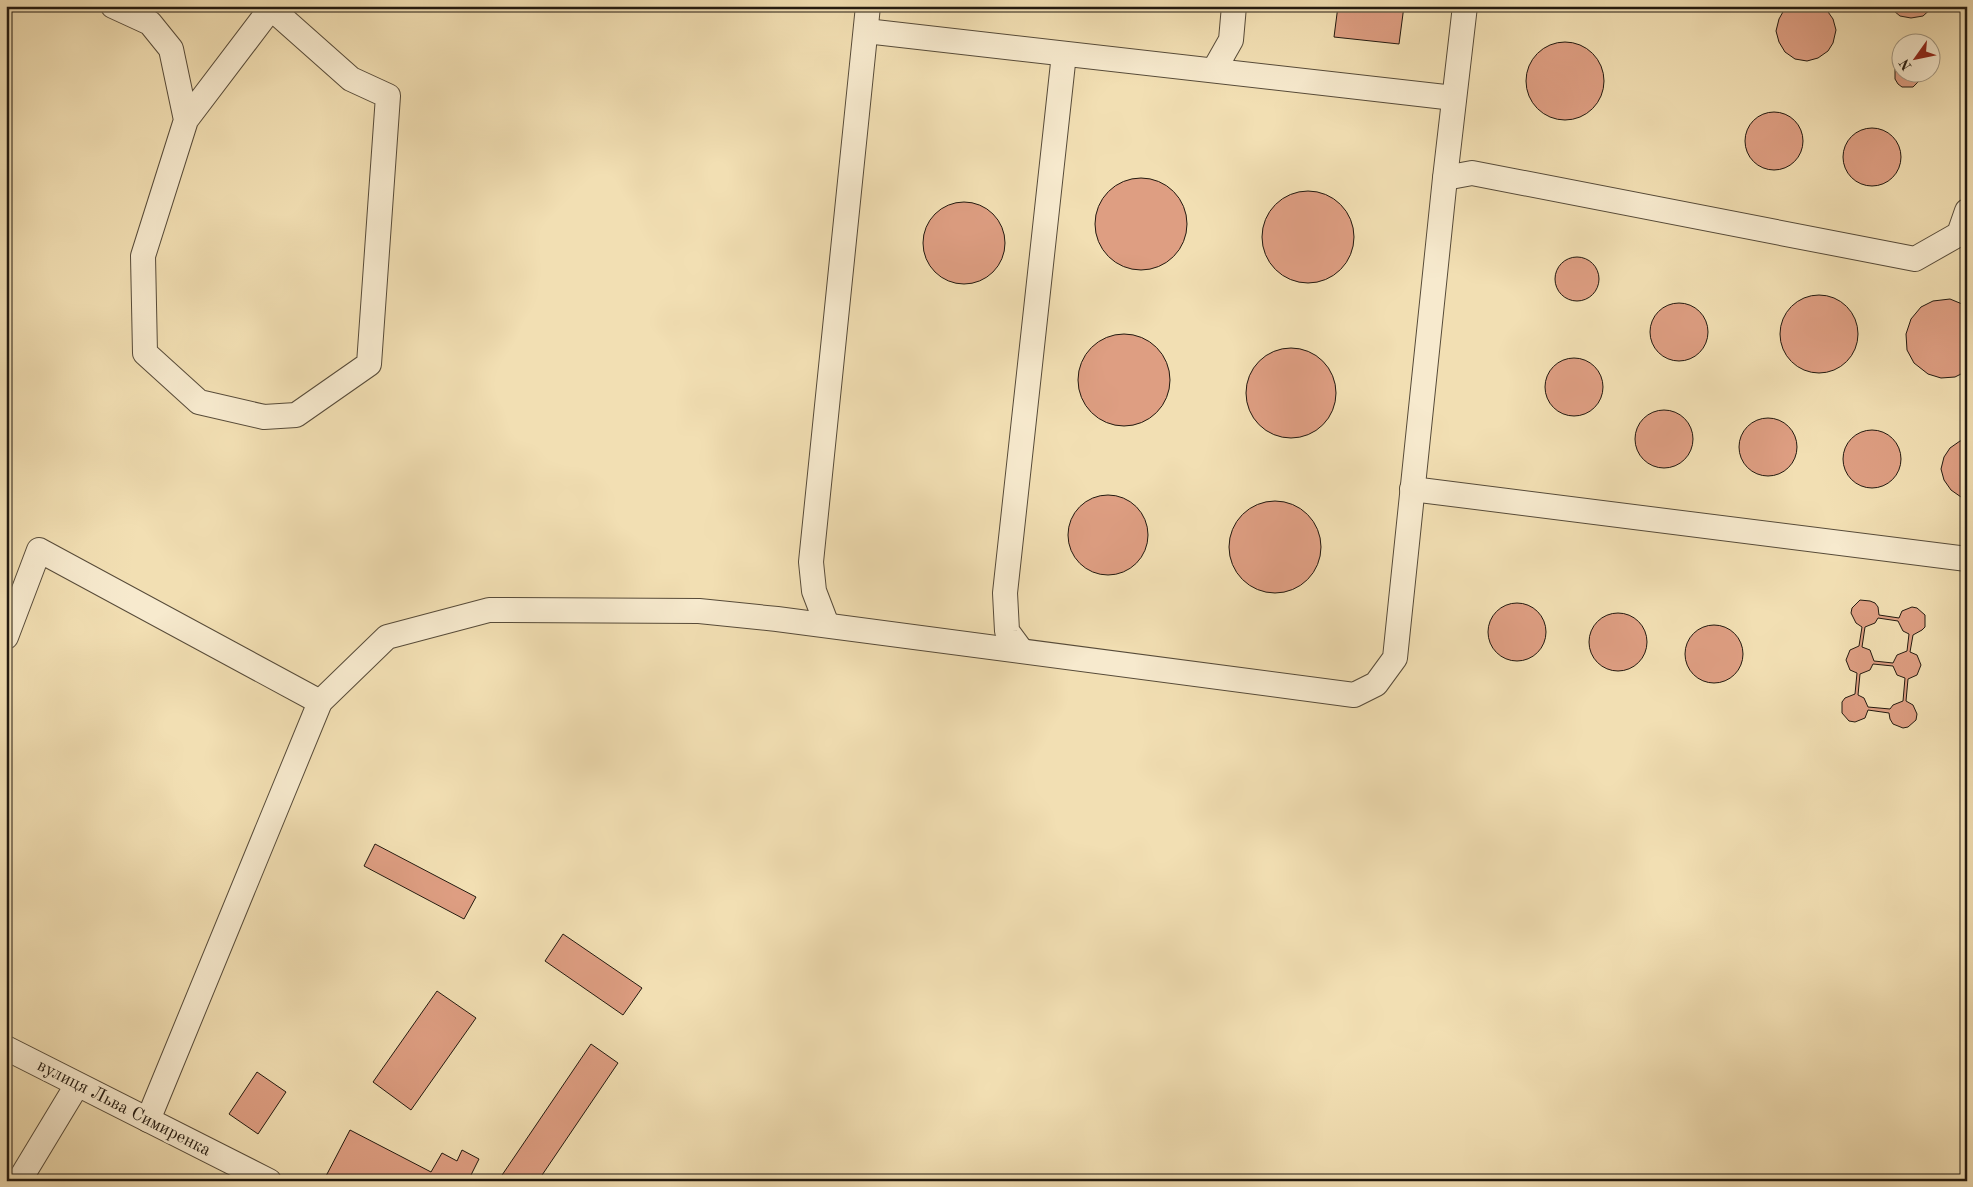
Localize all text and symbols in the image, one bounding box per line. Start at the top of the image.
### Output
north arrow [1890,32,1940,82]
text: N [1897,56,1915,73]
street label: вулиця Льва Симиренка [34,1056,214,1160]

